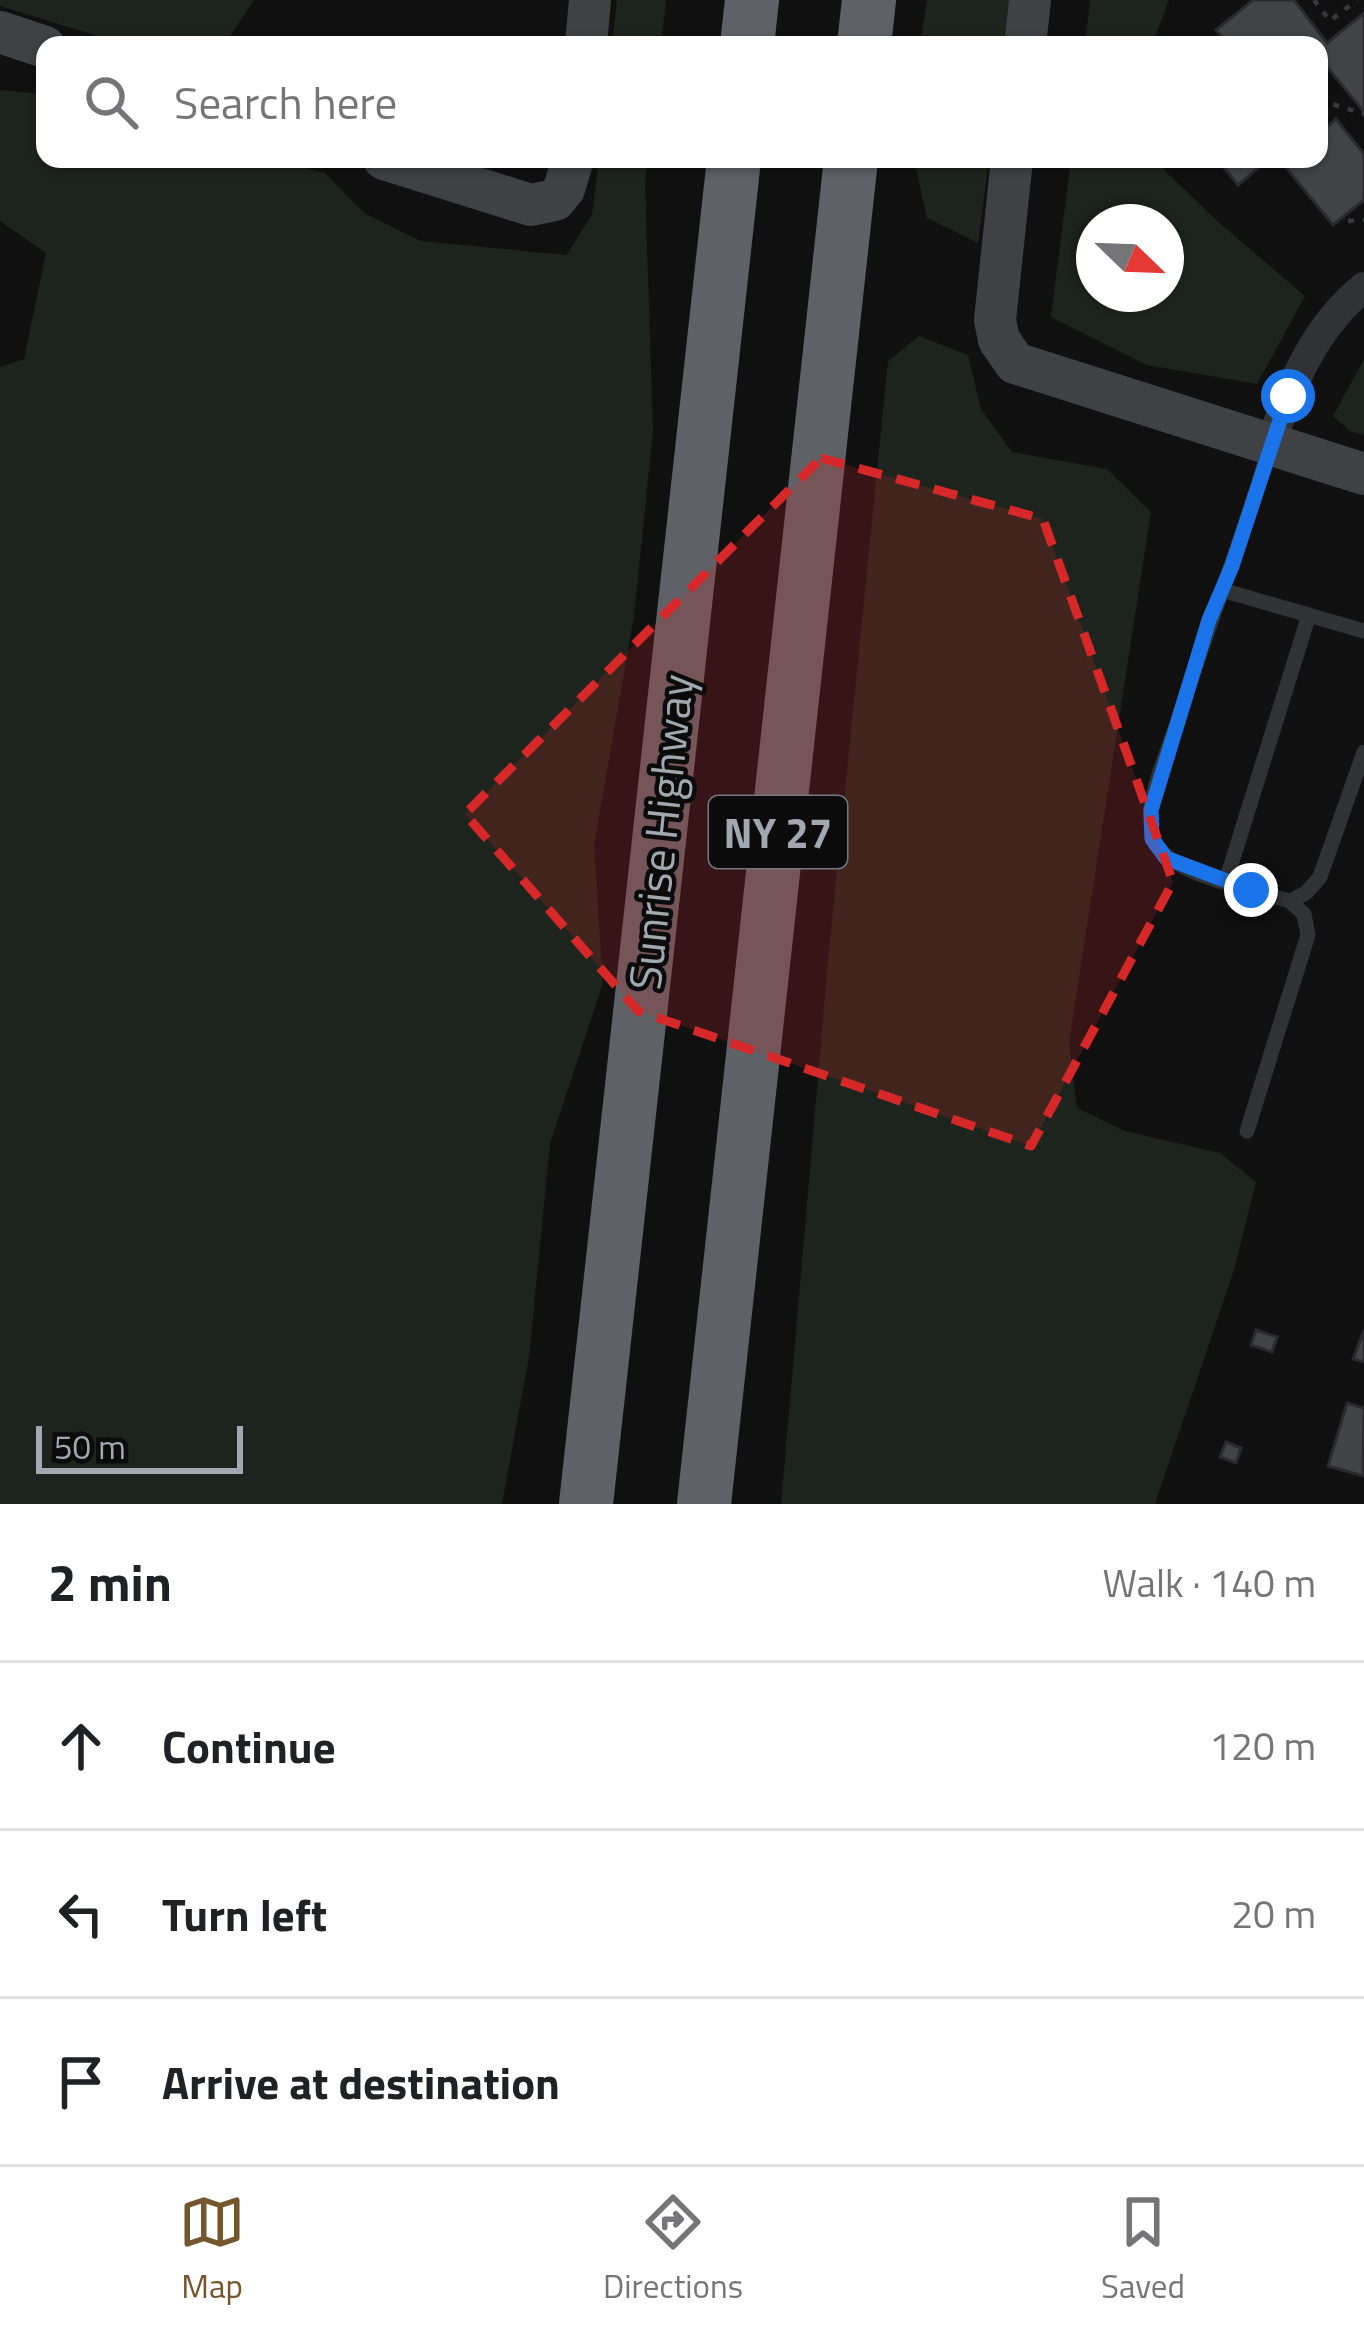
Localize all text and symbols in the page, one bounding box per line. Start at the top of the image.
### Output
search box [36,36,1328,168]
text: Search here [174,68,397,136]
icon: search [78,69,144,135]
north arrow [1076,204,1184,312]
route start [1261,369,1315,423]
street label: Sunrise Highway [610,671,710,993]
road number: NY 27 [709,796,847,868]
route end [1224,863,1278,917]
scale bar [36,1420,243,1473]
text: 50 m [54,1422,126,1472]
text: 2 min [48,1543,172,1621]
text: Walk · 140 m [1102,1553,1316,1612]
text: Continue [162,1712,336,1780]
icon: ahead [48,1713,114,1779]
text: 120 m [1209,1716,1316,1775]
text: Turn left [162,1880,327,1948]
icon: left [48,1881,114,1947]
text: 20 m [1231,1884,1316,1943]
text: Arrive at destination [162,2048,560,2116]
icon: arrive [48,2049,114,2115]
tab: Map [179,2189,245,2311]
tab: Directions [603,2189,743,2311]
tab: Saved [1101,2189,1185,2311]

